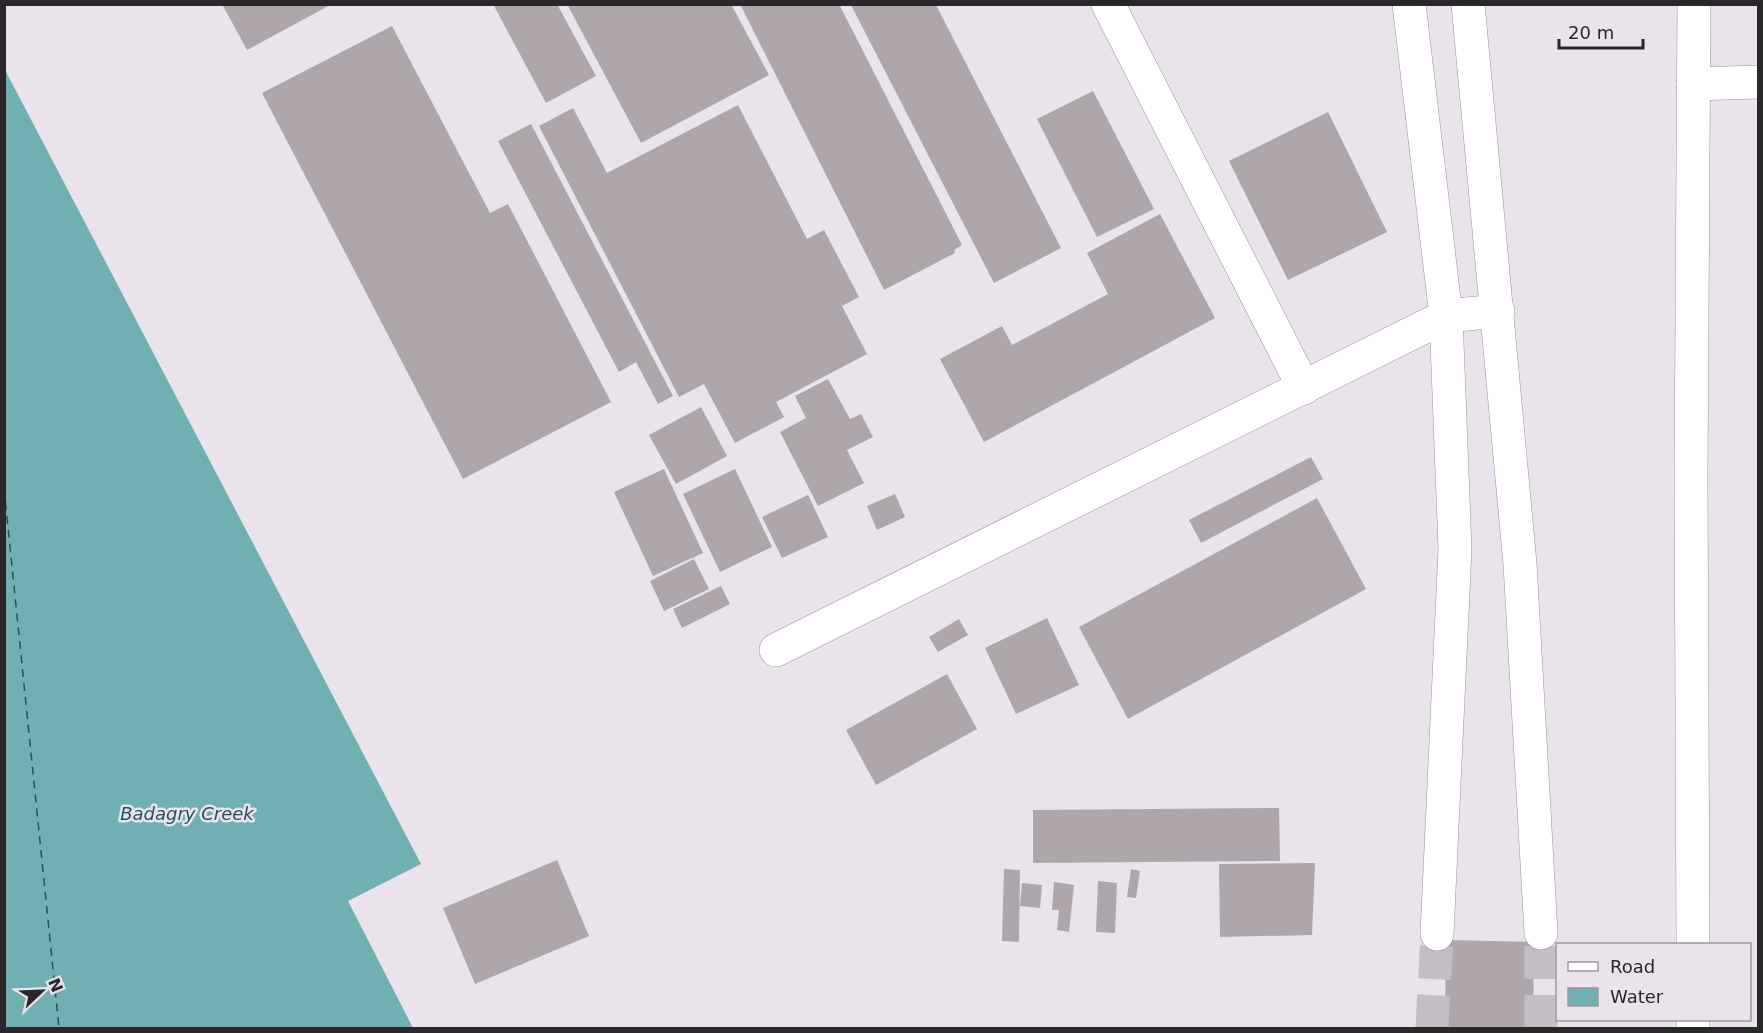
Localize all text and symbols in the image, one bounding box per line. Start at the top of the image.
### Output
scale bar [1559,12,1643,50]
text: 20 m [1568,22,1614,43]
water label: Badagry Creek [120,803,255,824]
legend [1556,943,1751,1021]
text: Road [1610,956,1655,977]
north arrow [12,961,72,1021]
text: N [44,975,67,995]
text: Water [1610,986,1664,1007]

